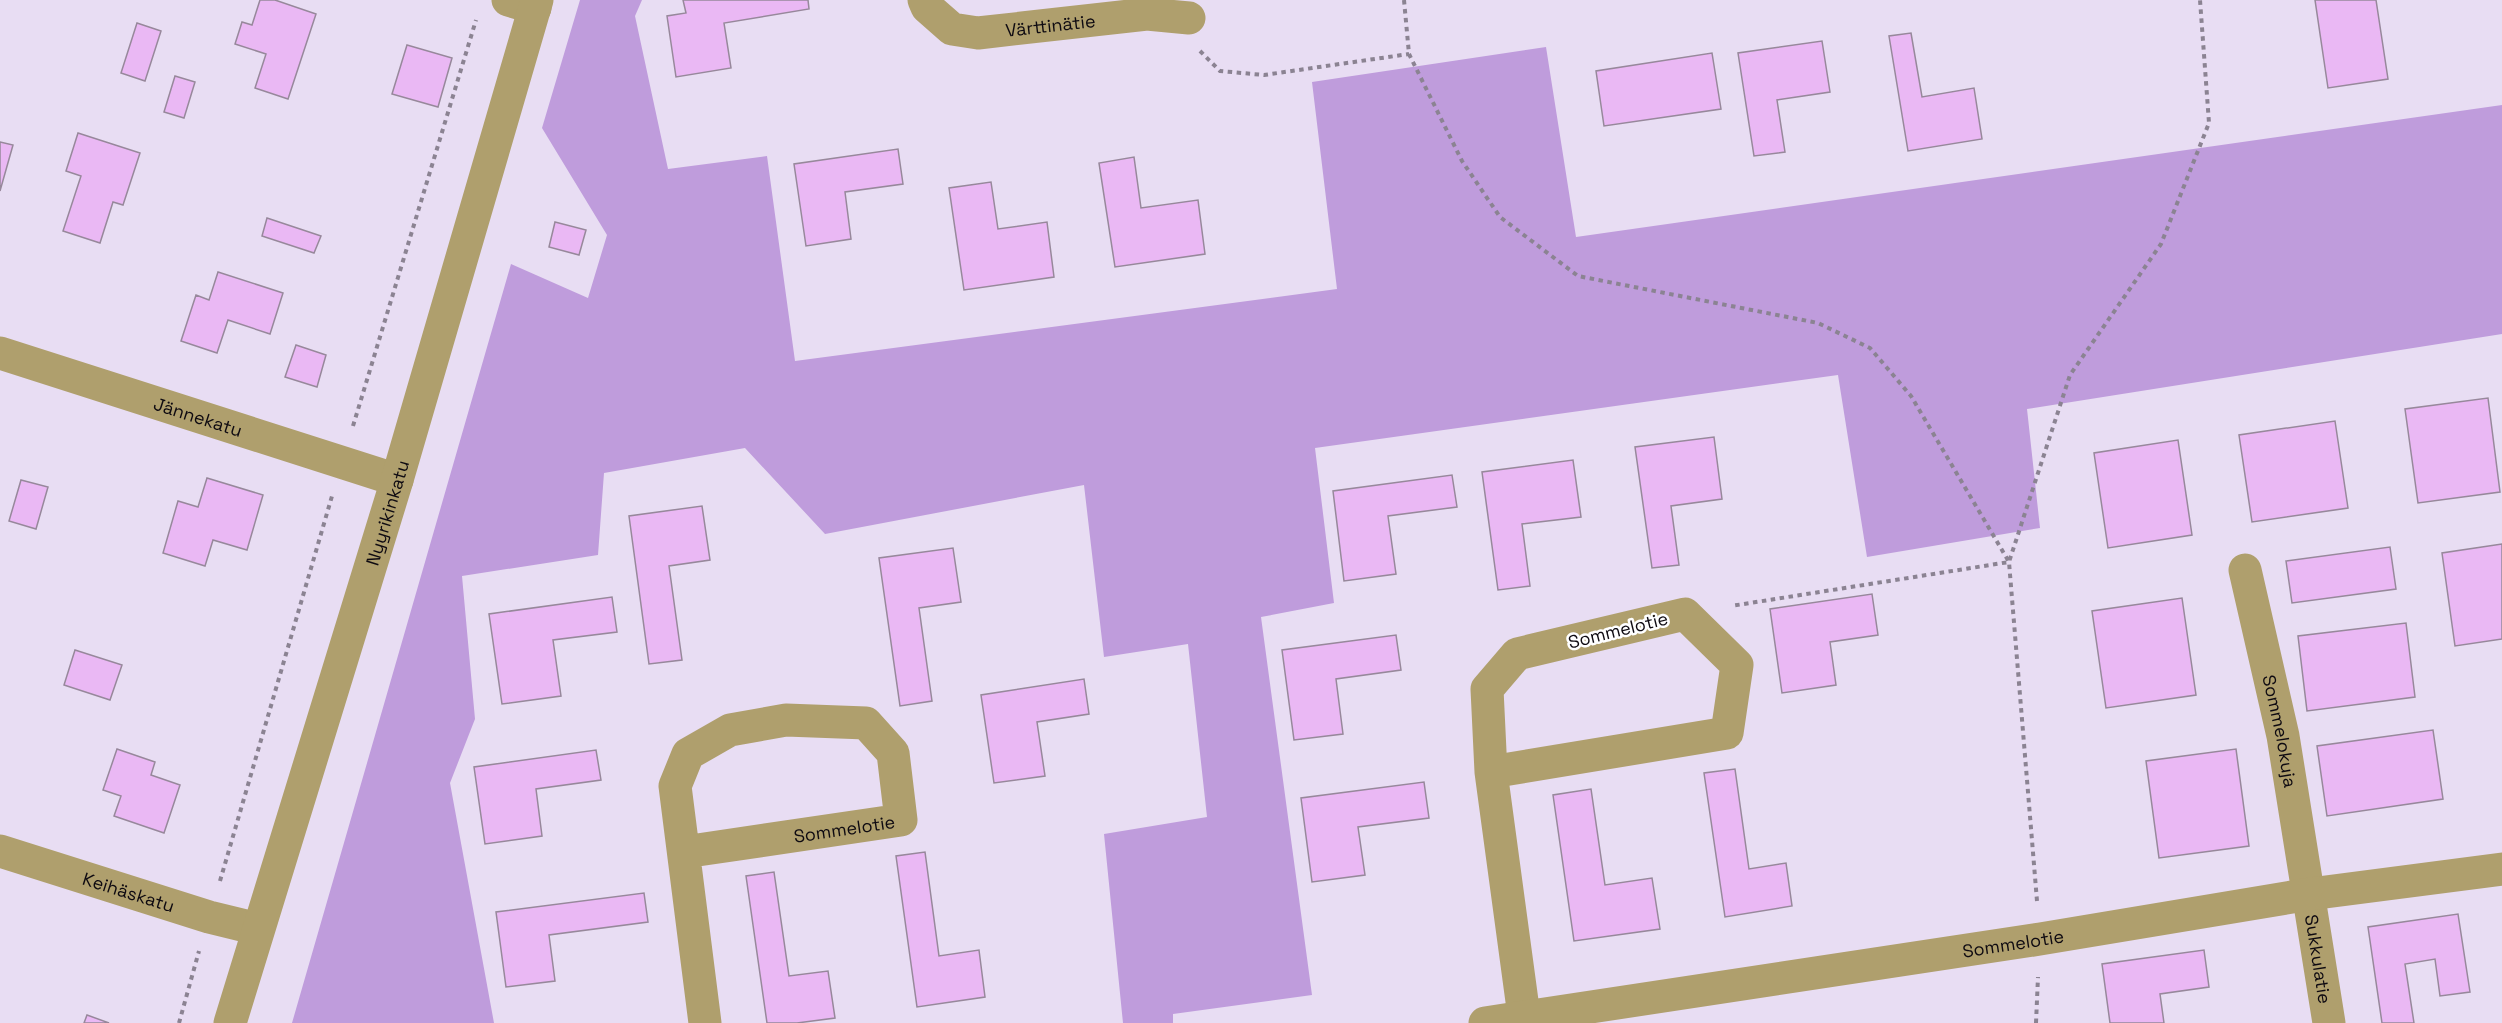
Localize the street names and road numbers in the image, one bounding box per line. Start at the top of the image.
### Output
street label: Värttinätie [1004,8,1096,41]
street label: Jännekatu [151,391,245,441]
street label: Nyyrikinkatu [360,457,414,568]
street label: Sommelotie [1566,606,1670,654]
street label: Sommelokuja [2258,672,2303,789]
street label: Sommelotie [792,810,897,847]
street label: Keihäskatu [80,866,178,917]
street label: Sukkulatie [2300,913,2337,1005]
street label: Sommelotie [1961,924,2065,962]

